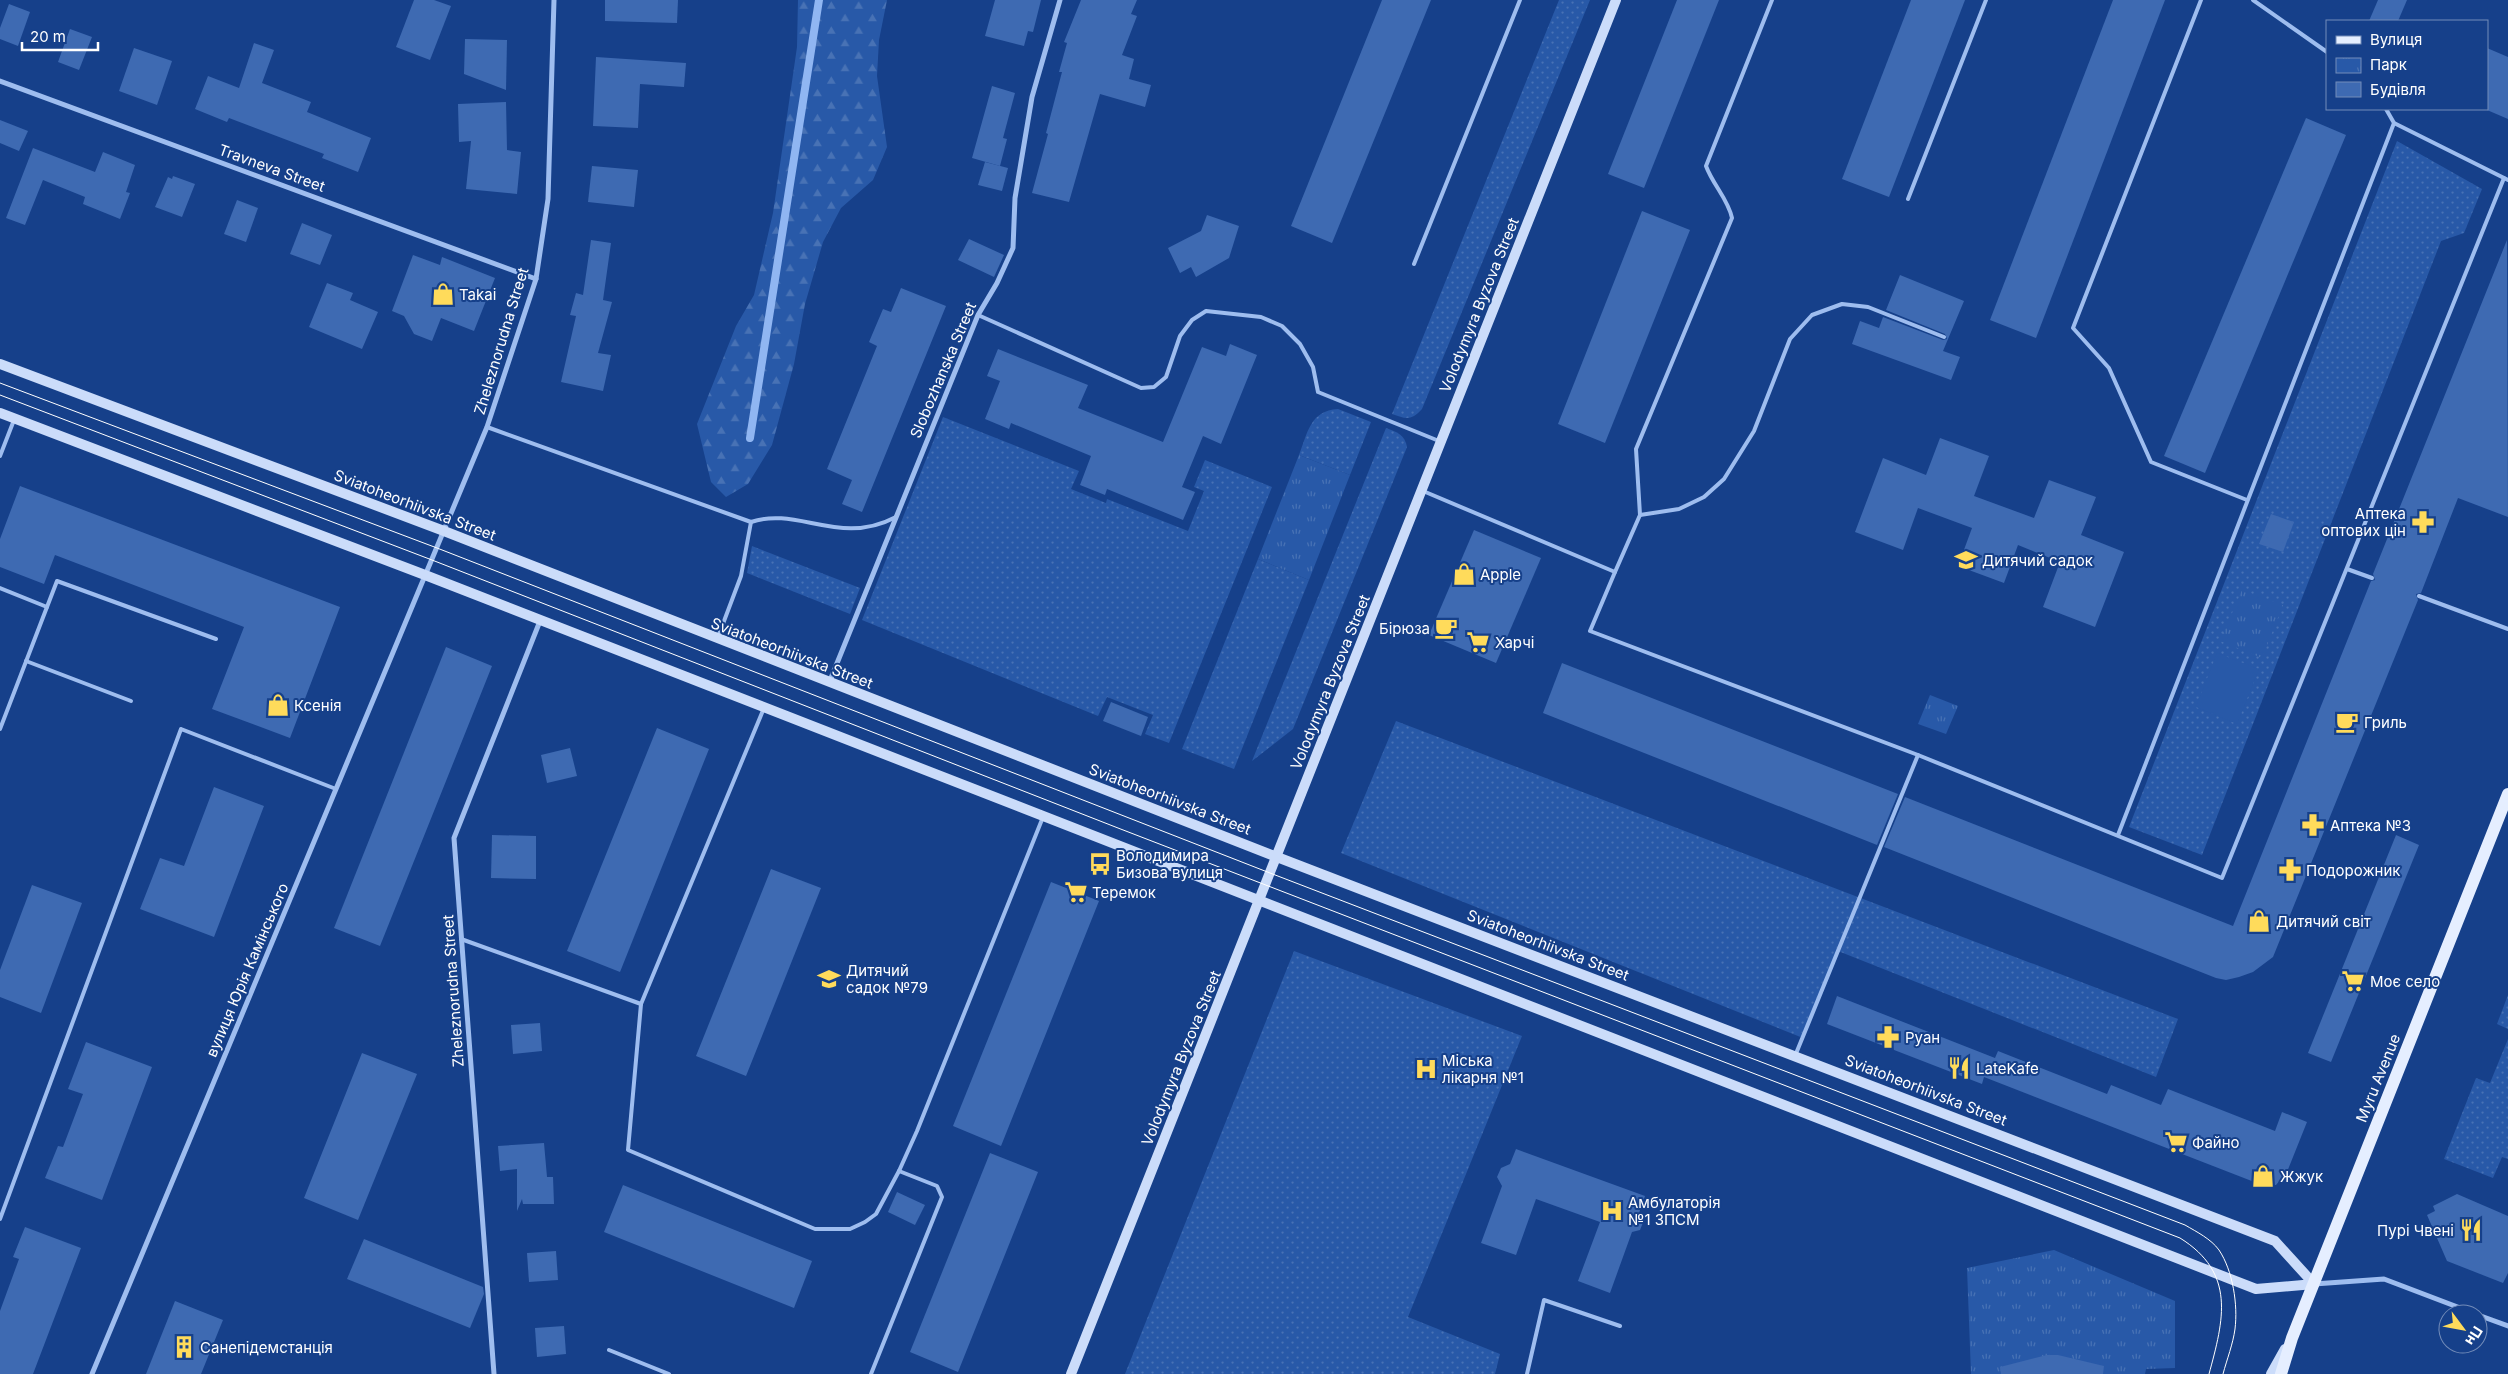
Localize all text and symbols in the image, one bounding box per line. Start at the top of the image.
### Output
scale bar [22,20,99,52]
legend [2326,20,2488,110]
text: 20 m [30,27,66,46]
text: Вулиця [2370,30,2422,49]
text: Парк [2370,55,2407,74]
text: Будівля [2370,80,2426,99]
street label: Travneva Street [216,140,328,196]
street label: Volodymyra Byzova Street [1435,215,1523,395]
street label: Zheleznorudna Street [470,265,532,417]
shop icon: Takai [430,281,456,307]
place label: Takai [459,285,496,304]
street label: Slobozhanska Street [906,299,980,441]
street label: Sviatoheorhiivska Street [331,465,499,545]
place label: Аптека оптових цін [2321,504,2406,540]
pharmacy icon: Аптека оптових цін [2410,509,2436,535]
school or university icon: Дитячий садок [1953,547,1979,573]
place label: Дитячий садок [1982,551,2093,570]
shop icon: Apple [1451,561,1477,587]
place label: Apple [1480,565,1521,584]
street label: Volodymyra Byzova Street [1286,592,1374,772]
street label: Sviatoheorhiivska Street [708,613,876,693]
cafe icon: Бірюза [1433,615,1459,641]
place label: Бірюза [1379,619,1430,638]
supermarket icon: Харчі [1465,629,1491,655]
place label: Харчі [1495,633,1534,652]
shop icon: Ксенія [265,692,291,718]
place label: Ксенія [294,696,342,715]
cafe icon: Гриль [2334,709,2360,735]
place label: Гриль [2364,713,2407,732]
street label: Sviatoheorhiivska Street [1086,759,1254,839]
pharmacy icon: Аптека №3 [2300,812,2326,838]
place label: Аптека №3 [2330,816,2411,835]
place label: Володимира Бизова вулиця [1116,846,1223,882]
bus stop icon: Володимира Бизова вулиця [1087,851,1113,877]
pharmacy icon: Подорожник [2277,857,2303,883]
place label: Подорожник [2306,861,2400,880]
supermarket icon: Теремок [1063,879,1089,905]
street label: вулиця Юрія Камінського [202,880,292,1060]
place label: Теремок [1092,883,1156,902]
street label: Sviatoheorhiivska Street [1464,905,1632,985]
shop icon: Дитячий світ [2246,908,2272,934]
place label: Дитячий світ [2276,912,2371,931]
street label: Zheleznorudna Street [438,914,468,1068]
place label: Дитячий садок №79 [846,961,928,997]
school or university icon: Дитячий садок №79 [816,966,842,992]
street label: Volodymyra Byzova Street [1137,968,1225,1148]
supermarket icon: Моє село [2340,968,2366,994]
place label: Моє село [2370,972,2440,991]
pharmacy icon: Руан [1875,1024,1901,1050]
place label: Руан [1905,1028,1940,1047]
street label: Myru Avenue [2352,1031,2404,1125]
street label: Sviatoheorhiivska Street [1842,1050,2010,1130]
place label: Міська лікарня №1 [1442,1051,1524,1087]
restaurant icon: LateKafe [1946,1055,1972,1081]
hospital icon: Міська лікарня №1 [1413,1056,1439,1082]
place label: LateKafe [1976,1059,2039,1078]
supermarket icon: Файно [2163,1129,2189,1155]
place label: Файно [2192,1133,2240,1152]
shop icon: Жжук [2250,1163,2276,1189]
place label: Жжук [2280,1167,2323,1186]
place label: Амбулаторія №1 ЗПСМ [1628,1193,1720,1229]
hospital icon: Амбулаторія №1 ЗПСМ [1599,1198,1625,1224]
restaurant icon: Пурі Чвені [2458,1217,2484,1243]
place label: Пурі Чвені [2377,1221,2454,1240]
north arrow [2438,1304,2488,1354]
text: Пн [2462,1324,2487,1349]
building icon: Санепідемстанція [171,1334,197,1360]
place label: Санепідемстанція [200,1338,333,1357]

